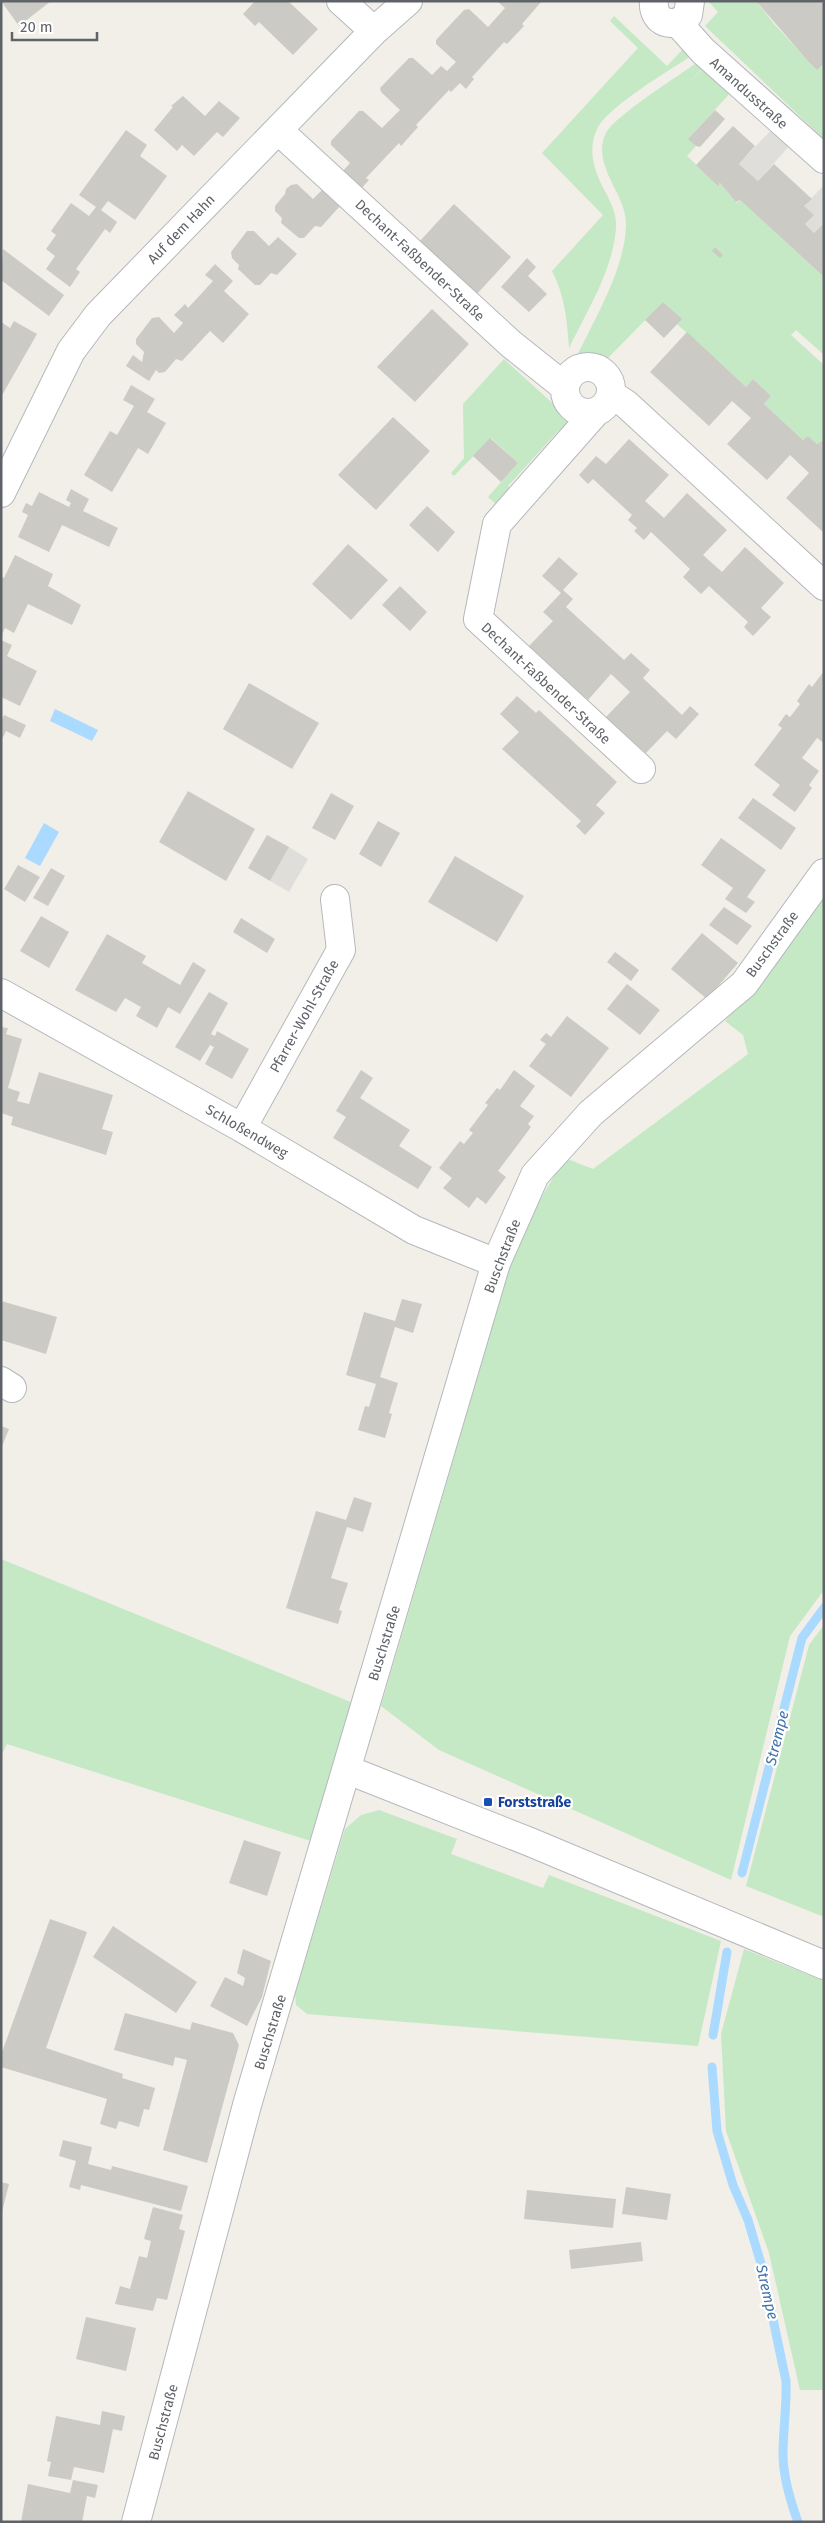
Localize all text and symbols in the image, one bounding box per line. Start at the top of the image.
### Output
scale bar [12,10,98,42]
text: 20 m [20,18,53,36]
street label: Amandusstraße [706,54,791,133]
street label: Auf dem Hahn [144,191,219,268]
street label: Dechant-Faßbender-Straße [351,196,488,325]
street label: Dechant-Faßbender-Straße [477,619,614,748]
street label: Buschstraße [743,908,802,981]
street label: Pfarrer-Wohl-Straße [266,957,343,1076]
street label: Schloßendweg [203,1101,292,1162]
street label: Buschstraße [481,1217,524,1296]
street label: Buschstraße [365,1603,404,1683]
water label: Strempe [761,1709,793,1768]
place label: Forststraße [498,1794,572,1811]
marker: Forststraße [482,1796,494,1808]
street label: Buschstraße [251,1992,290,2072]
water label: Strempe [752,2262,782,2321]
street label: Buschstraße [145,2382,182,2462]

